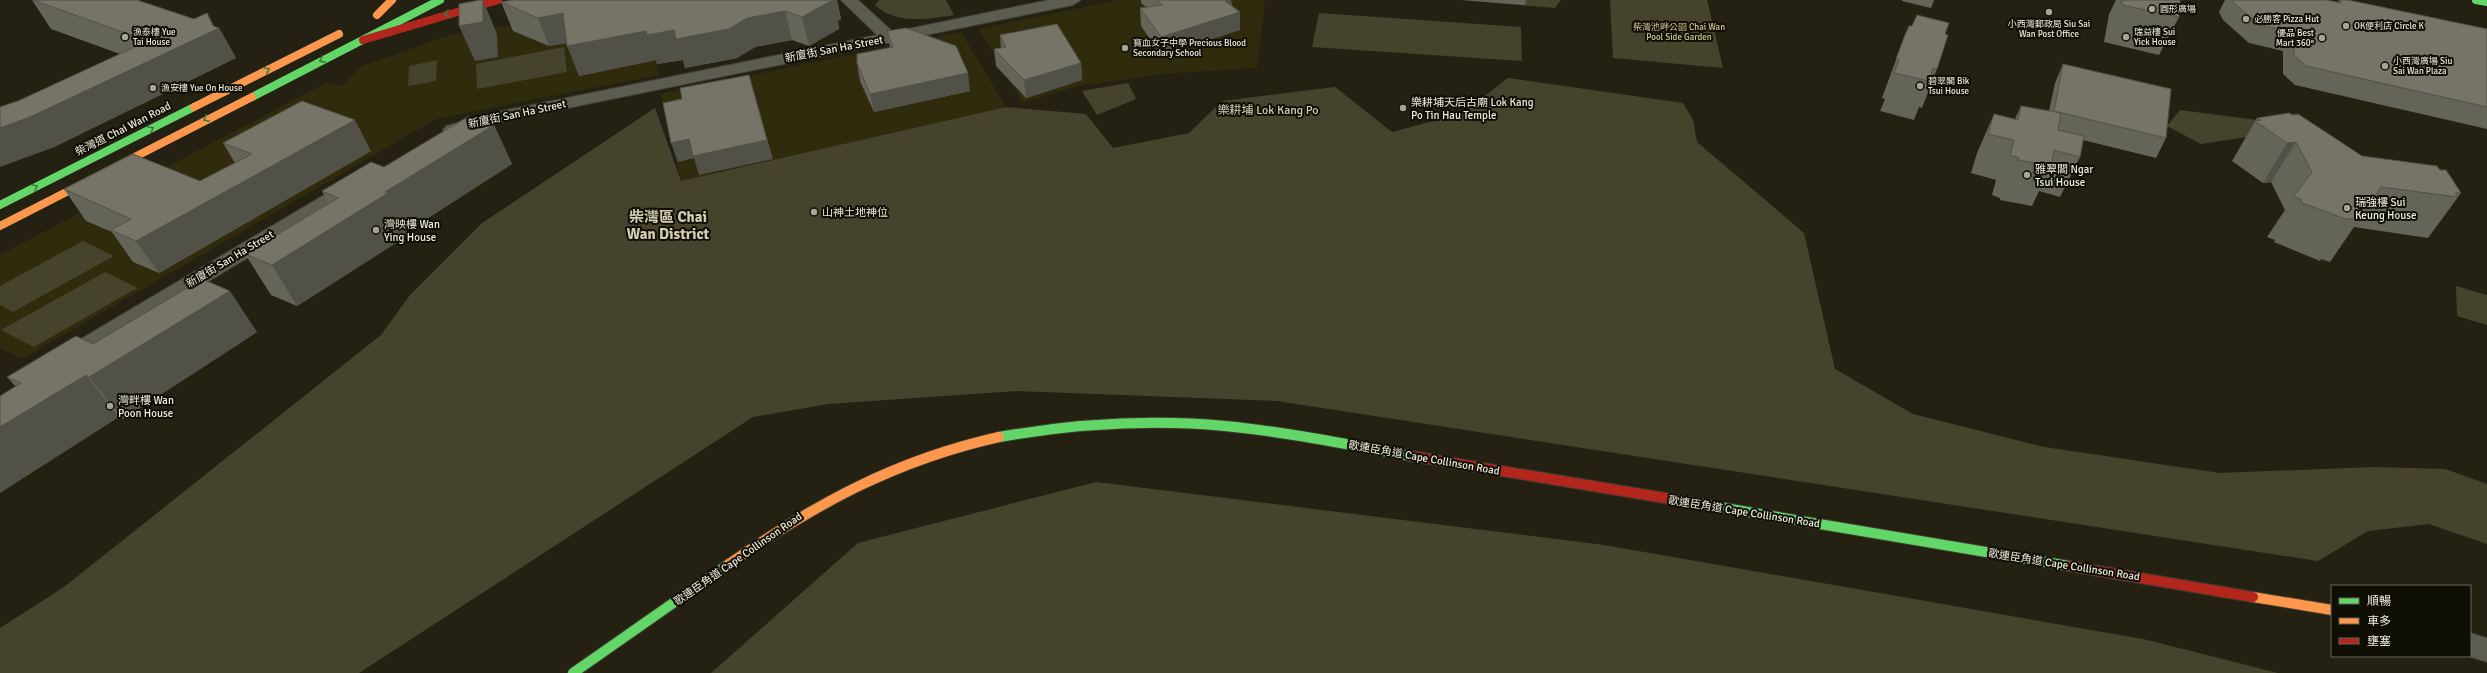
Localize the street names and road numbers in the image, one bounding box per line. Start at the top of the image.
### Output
street label: 新廈街 San Ha Street [784,33,884,65]
street label: 新廈街 San Ha Street [467,97,567,131]
street label: 柴灣道 Chai Wan Road [73,99,173,159]
street label: 新廈街 San Ha Street [184,228,276,290]
street label: 歌連臣角道 Cape Collinson Road [1347,438,1501,478]
street label: 歌連臣角道 Cape Collinson Road [1667,494,1821,530]
street label: 歌連臣角道 Cape Collinson Road [671,510,805,608]
street label: 歌連臣角道 Cape Collinson Road [1987,547,2141,583]

